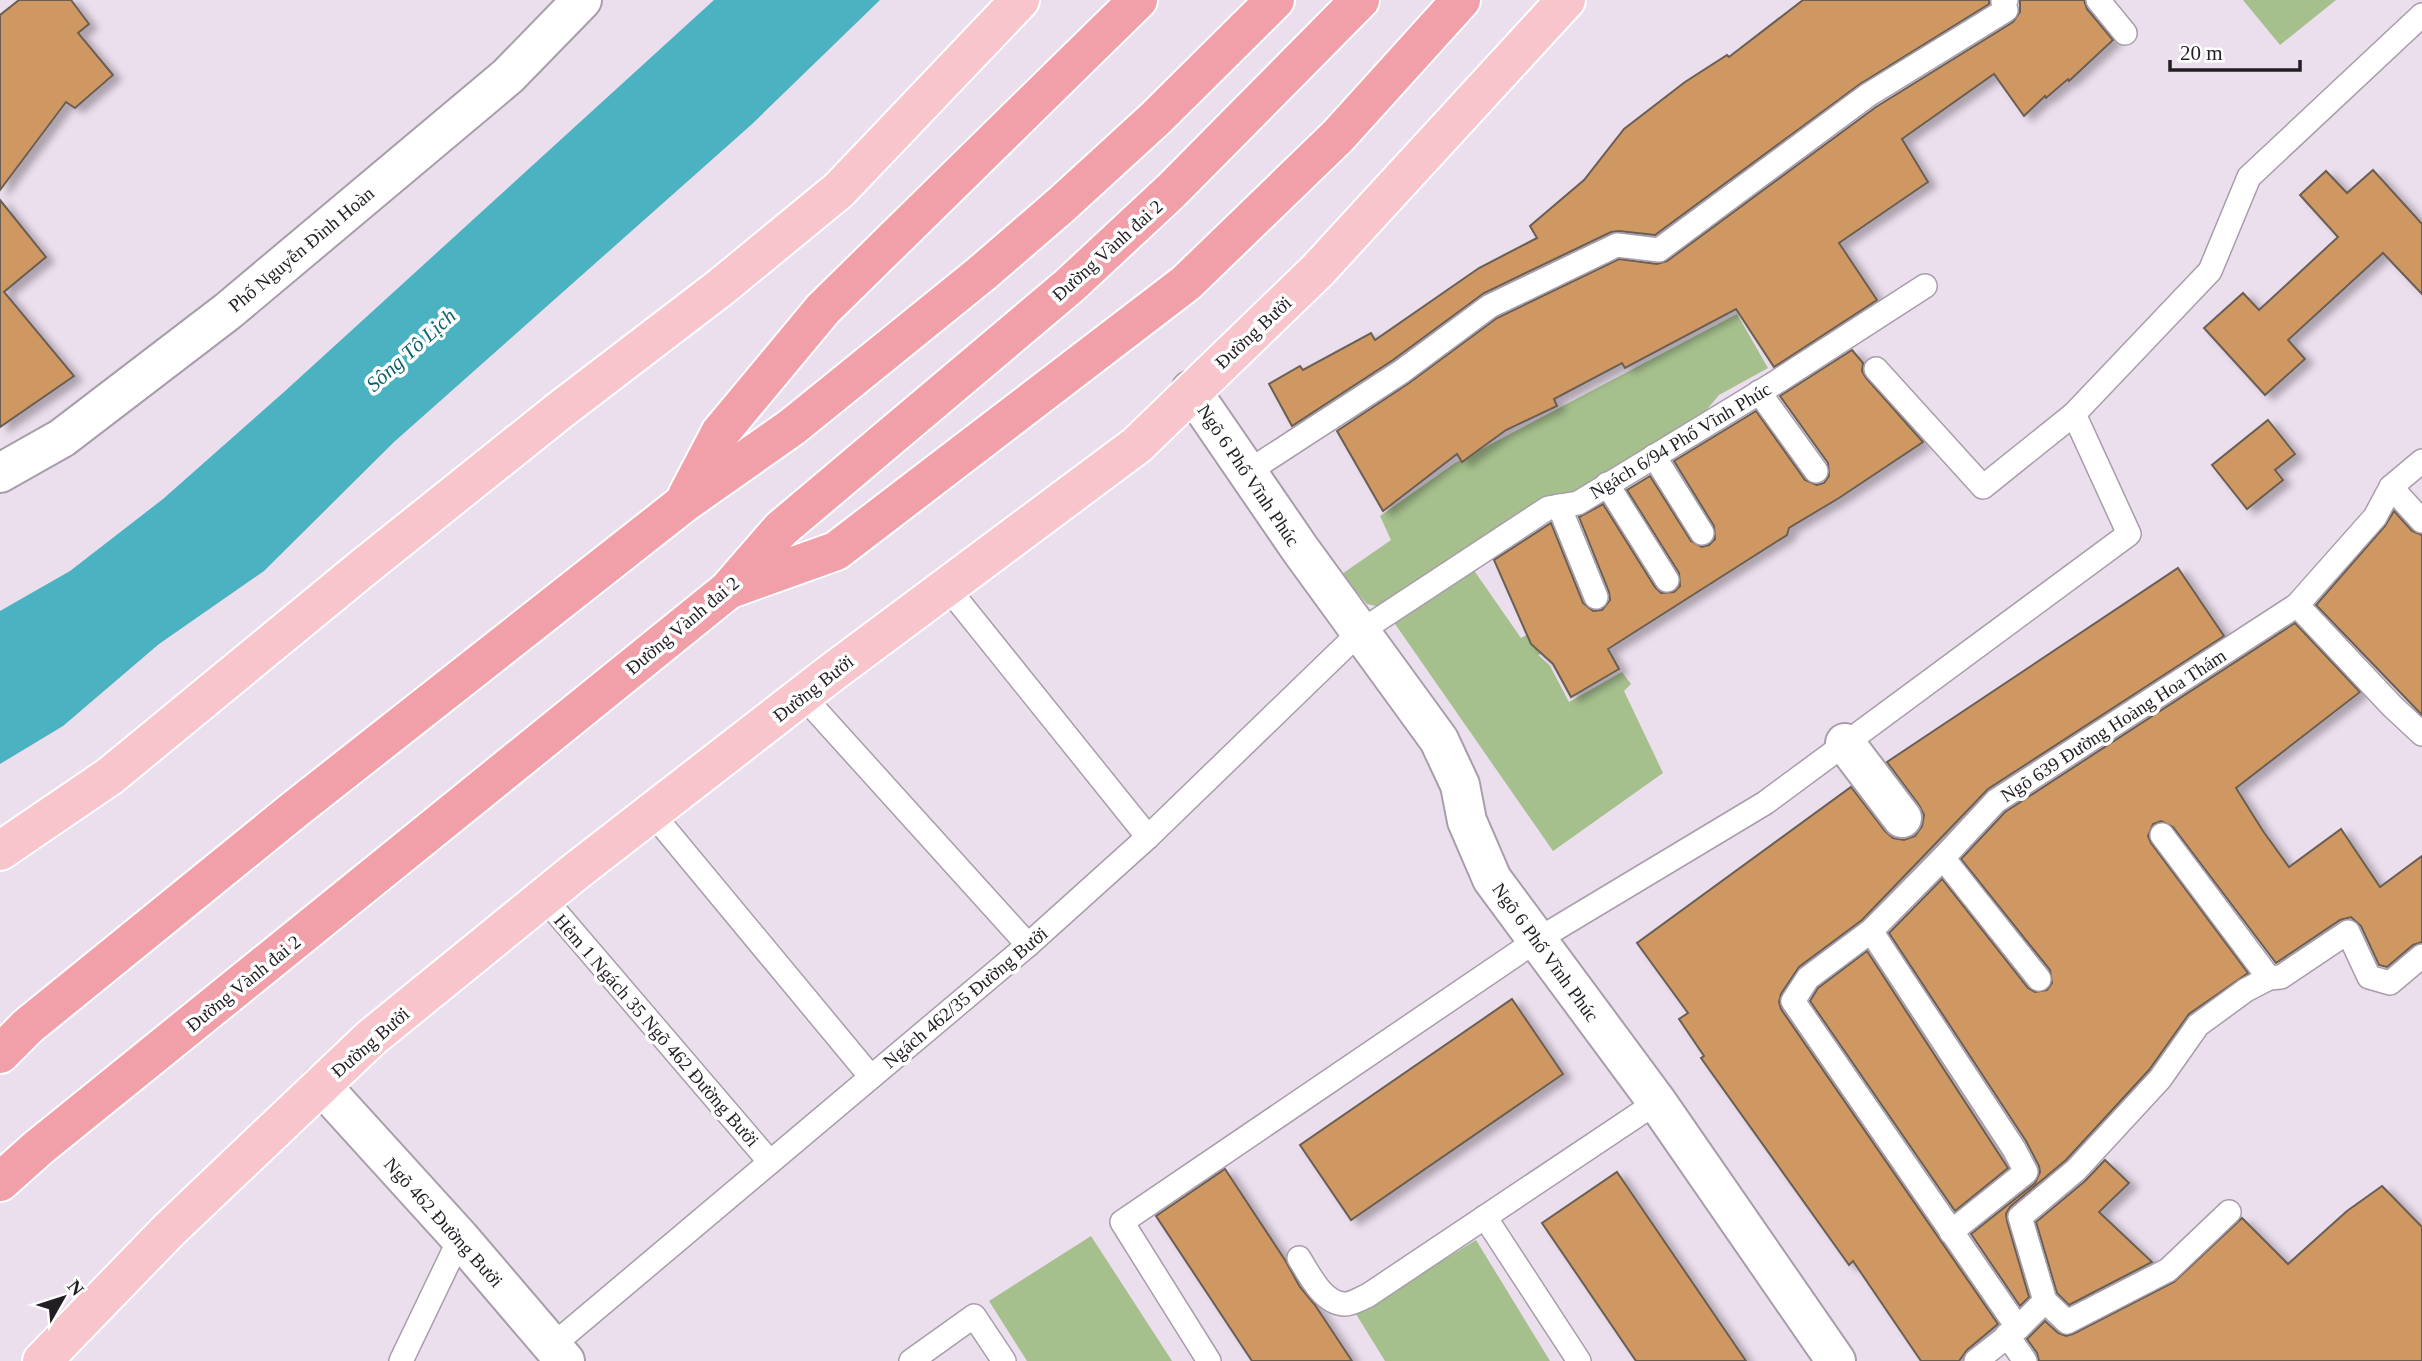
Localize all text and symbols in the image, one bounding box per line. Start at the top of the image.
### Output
scale bar [2170,28,2300,72]
text: 20 m [2180,41,2223,65]
street label: Phố Nguyễn Đình Hoàn [224,182,379,316]
street label: Đường Vành đai 2 [1048,195,1167,305]
street label: Đường Bưởi [1211,292,1296,373]
water label: Sông Tô Lịch [361,304,461,396]
street label: Ngách 6/94 Phố Vĩnh Phúc [1586,378,1775,503]
street label: Ngõ 6 Phố Vĩnh Phúc [1193,400,1304,550]
street label: Đường Vành đai 2 [622,572,743,679]
street label: Ngõ 639 Đường Hoàng Hoa Thám [1997,645,2230,806]
street label: Đường Bưởi [769,651,858,726]
street label: Ngõ 6 Phố Vĩnh Phúc [1488,879,1603,1026]
street label: Hẻm 1 Ngách 35 Ngõ 462 Đường Bưởi [550,910,763,1151]
street label: Ngách 462/35 Đường Bưởi [879,922,1052,1072]
street label: Đường Vành đai 2 [182,931,305,1036]
street label: Đường Bưởi [327,1003,413,1082]
street label: Ngõ 462 Đường Bưởi [380,1153,507,1291]
north arrow [28,1263,98,1333]
text: N [63,1276,88,1300]

